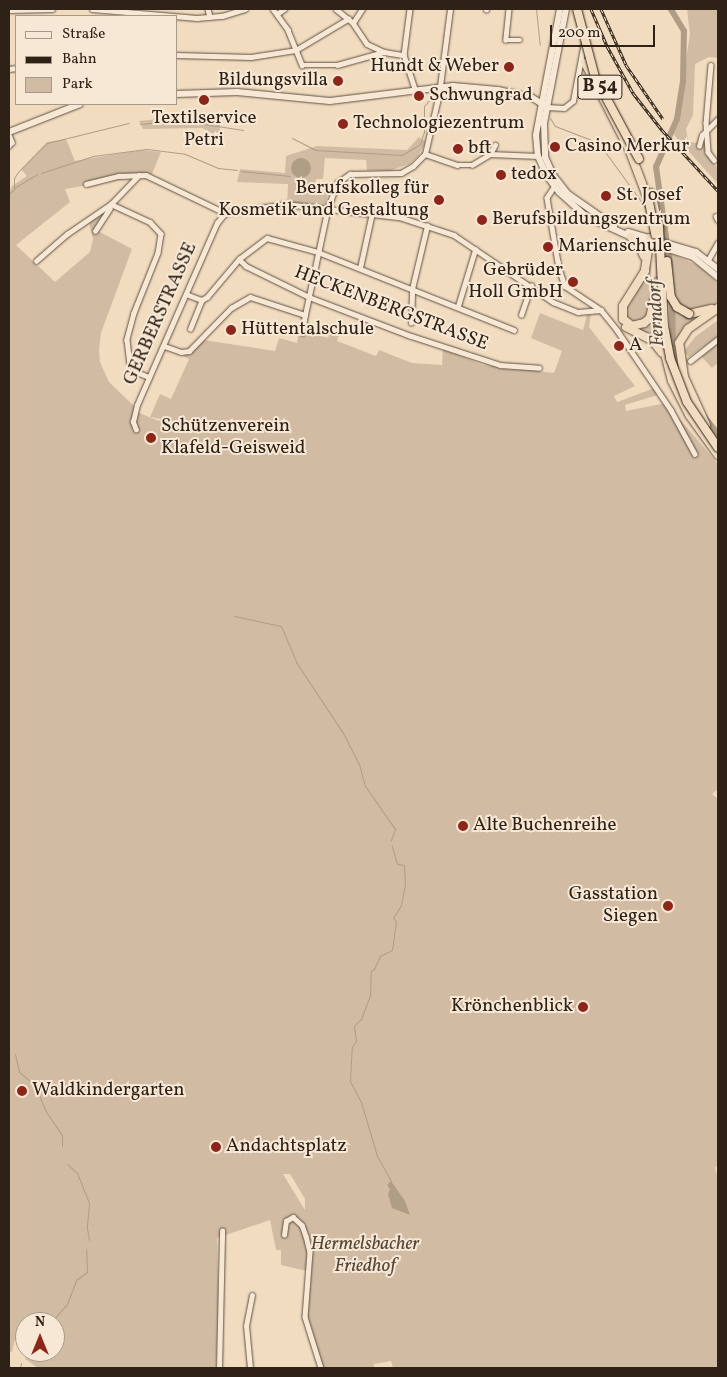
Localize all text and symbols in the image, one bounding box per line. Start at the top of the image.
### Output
legend [15,15,178,105]
scale bar [552,15,657,47]
text: 200 m [558,23,601,44]
text: Straße [62,24,105,45]
text: Bahn [62,49,97,70]
place label: Hundt & Weber [370,56,499,78]
marker: Hundt & Weber [503,61,515,73]
place label: Bildungsvilla [218,70,328,92]
road number: B 54 [576,72,624,102]
text: Park [62,74,93,95]
marker: Bildungsvilla [332,75,344,87]
place label: Schwungrad [429,85,533,107]
marker: Schwungrad [413,90,425,102]
marker: Textilservice Petri [198,94,210,106]
place label: Textilservice Petri [151,108,257,152]
place label: Technologiezentrum [353,113,525,135]
marker: Technologiezentrum [337,118,349,130]
place label: Casino Merkur [565,136,689,158]
place label: bft [468,138,491,160]
marker: Casino Merkur [549,141,561,153]
marker: bft [452,143,464,155]
place label: tedox [511,164,557,186]
marker: tedox [495,169,507,181]
place label: Berufskolleg für Kosmetik und Gestaltung [218,178,429,222]
place label: St. Josef [616,185,681,207]
marker: St. Josef [600,190,612,202]
marker: Berufskolleg für Kosmetik und Gestaltung [433,194,445,206]
place label: Berufsbildungszentrum [492,209,691,231]
marker: Berufsbildungszentrum [476,214,488,226]
place label: Marienschule [558,236,672,258]
street label: GERBERSTRASSE [119,239,203,389]
marker: Marienschule [542,241,554,253]
place label: Gebrüder Holl GmbH [468,260,563,304]
street label: HECKENBERGSTRASSE [291,261,491,357]
marker: Gebrüder Holl GmbH [567,276,579,288]
water label: Ferndorf [643,279,671,347]
place label: Hüttentalschule [241,319,374,341]
marker: Hüttentalschule [225,324,237,336]
place label: A [629,335,642,357]
marker: A [613,340,625,352]
place label: Schützenverein Klafeld-Geisweid [161,416,306,460]
marker: Schützenverein Klafeld-Geisweid [145,432,157,444]
place label: Alte Buchenreihe [473,815,617,837]
marker: Alte Buchenreihe [457,820,469,832]
place label: Gasstation Siegen [569,884,658,928]
marker: Gasstation Siegen [662,900,674,912]
place label: Krönchenblick [451,996,573,1018]
marker: Krönchenblick [577,1001,589,1013]
place label: Waldkindergarten [32,1080,185,1102]
marker: Waldkindergarten [16,1085,28,1097]
place label: Andachtsplatz [226,1136,347,1158]
marker: Andachtsplatz [210,1141,222,1153]
park label: Hermelsbacher Friedhof [311,1234,419,1278]
north arrow [15,1312,65,1362]
text: N [35,1313,45,1332]

